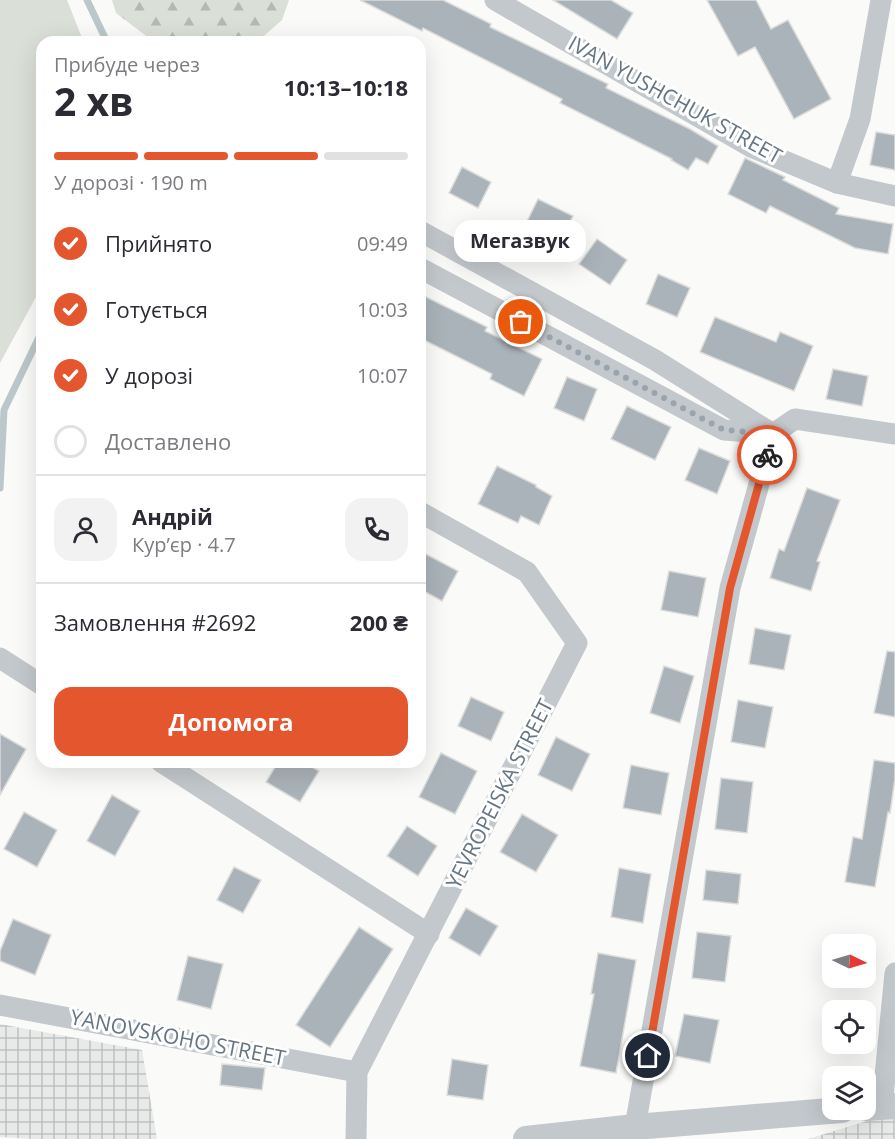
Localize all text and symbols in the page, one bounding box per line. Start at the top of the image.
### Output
street label: IVAN YUSHCHUK STREET [564,29,788,170]
text: Прибуде через [54,51,200,78]
text: 10:13–10:18 [284,72,408,102]
text: 2 хв [54,74,134,127]
text: У дорозі · 190 m [54,169,208,196]
callout: Мегазвук [455,220,587,262]
icon: check [54,227,87,260]
text: Мегазвук [470,227,570,254]
text: Прийнято [105,228,212,258]
text: 09:49 [357,230,408,257]
icon: check [54,293,87,326]
text: Готується [105,294,208,324]
text: 10:03 [357,296,408,323]
pin [495,296,546,347]
icon: bag [504,305,537,338]
icon: check [54,359,87,392]
text: У дорозі [105,360,193,390]
text: 10:07 [357,362,408,389]
courier [737,425,797,485]
text: Доставлено [105,426,231,456]
icon: bike [751,439,784,472]
button: person [54,498,117,561]
button: phone [345,498,408,561]
text: Андрій [132,501,213,531]
text: Кур’єр · 4.7 [132,531,236,558]
text: Замовлення #2692 [54,607,256,637]
text: 200 ₴ [350,607,408,637]
button: Допомога [54,687,408,756]
street label: YEVROPEISKA STREET [439,693,559,893]
north arrow [822,934,876,988]
map controls [822,934,876,1120]
button: locate [822,1000,876,1054]
street label: YANOVSKOHO STREET [68,1002,289,1072]
pin [622,1030,673,1081]
icon: home [631,1039,664,1072]
button: layers [822,1066,876,1120]

